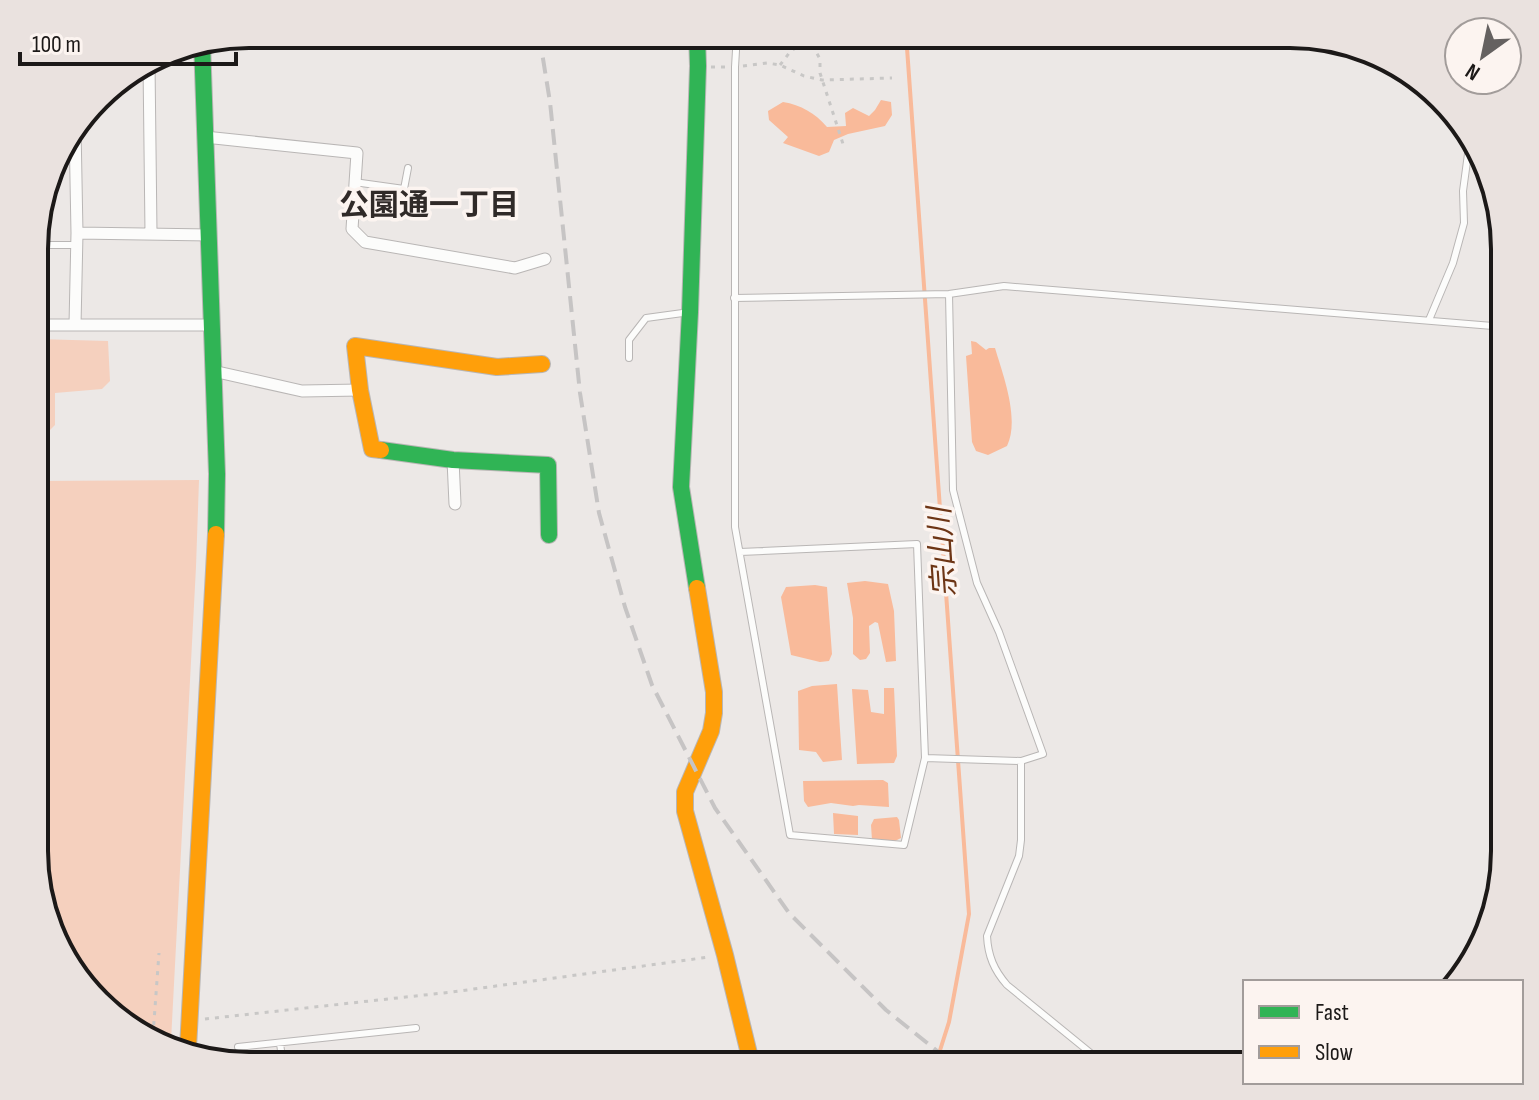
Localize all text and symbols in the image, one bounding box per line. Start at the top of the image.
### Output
scale bar [20,16,236,66]
north arrow [1443,16,1523,96]
text: 100 m [32,30,81,59]
text: N [1461,57,1485,86]
district label: 公園通一丁目 [339,188,519,224]
water label: 宗山川 [922,503,964,598]
legend [1243,980,1523,1084]
text: Fast [1315,998,1349,1027]
text: Slow [1315,1038,1353,1067]

